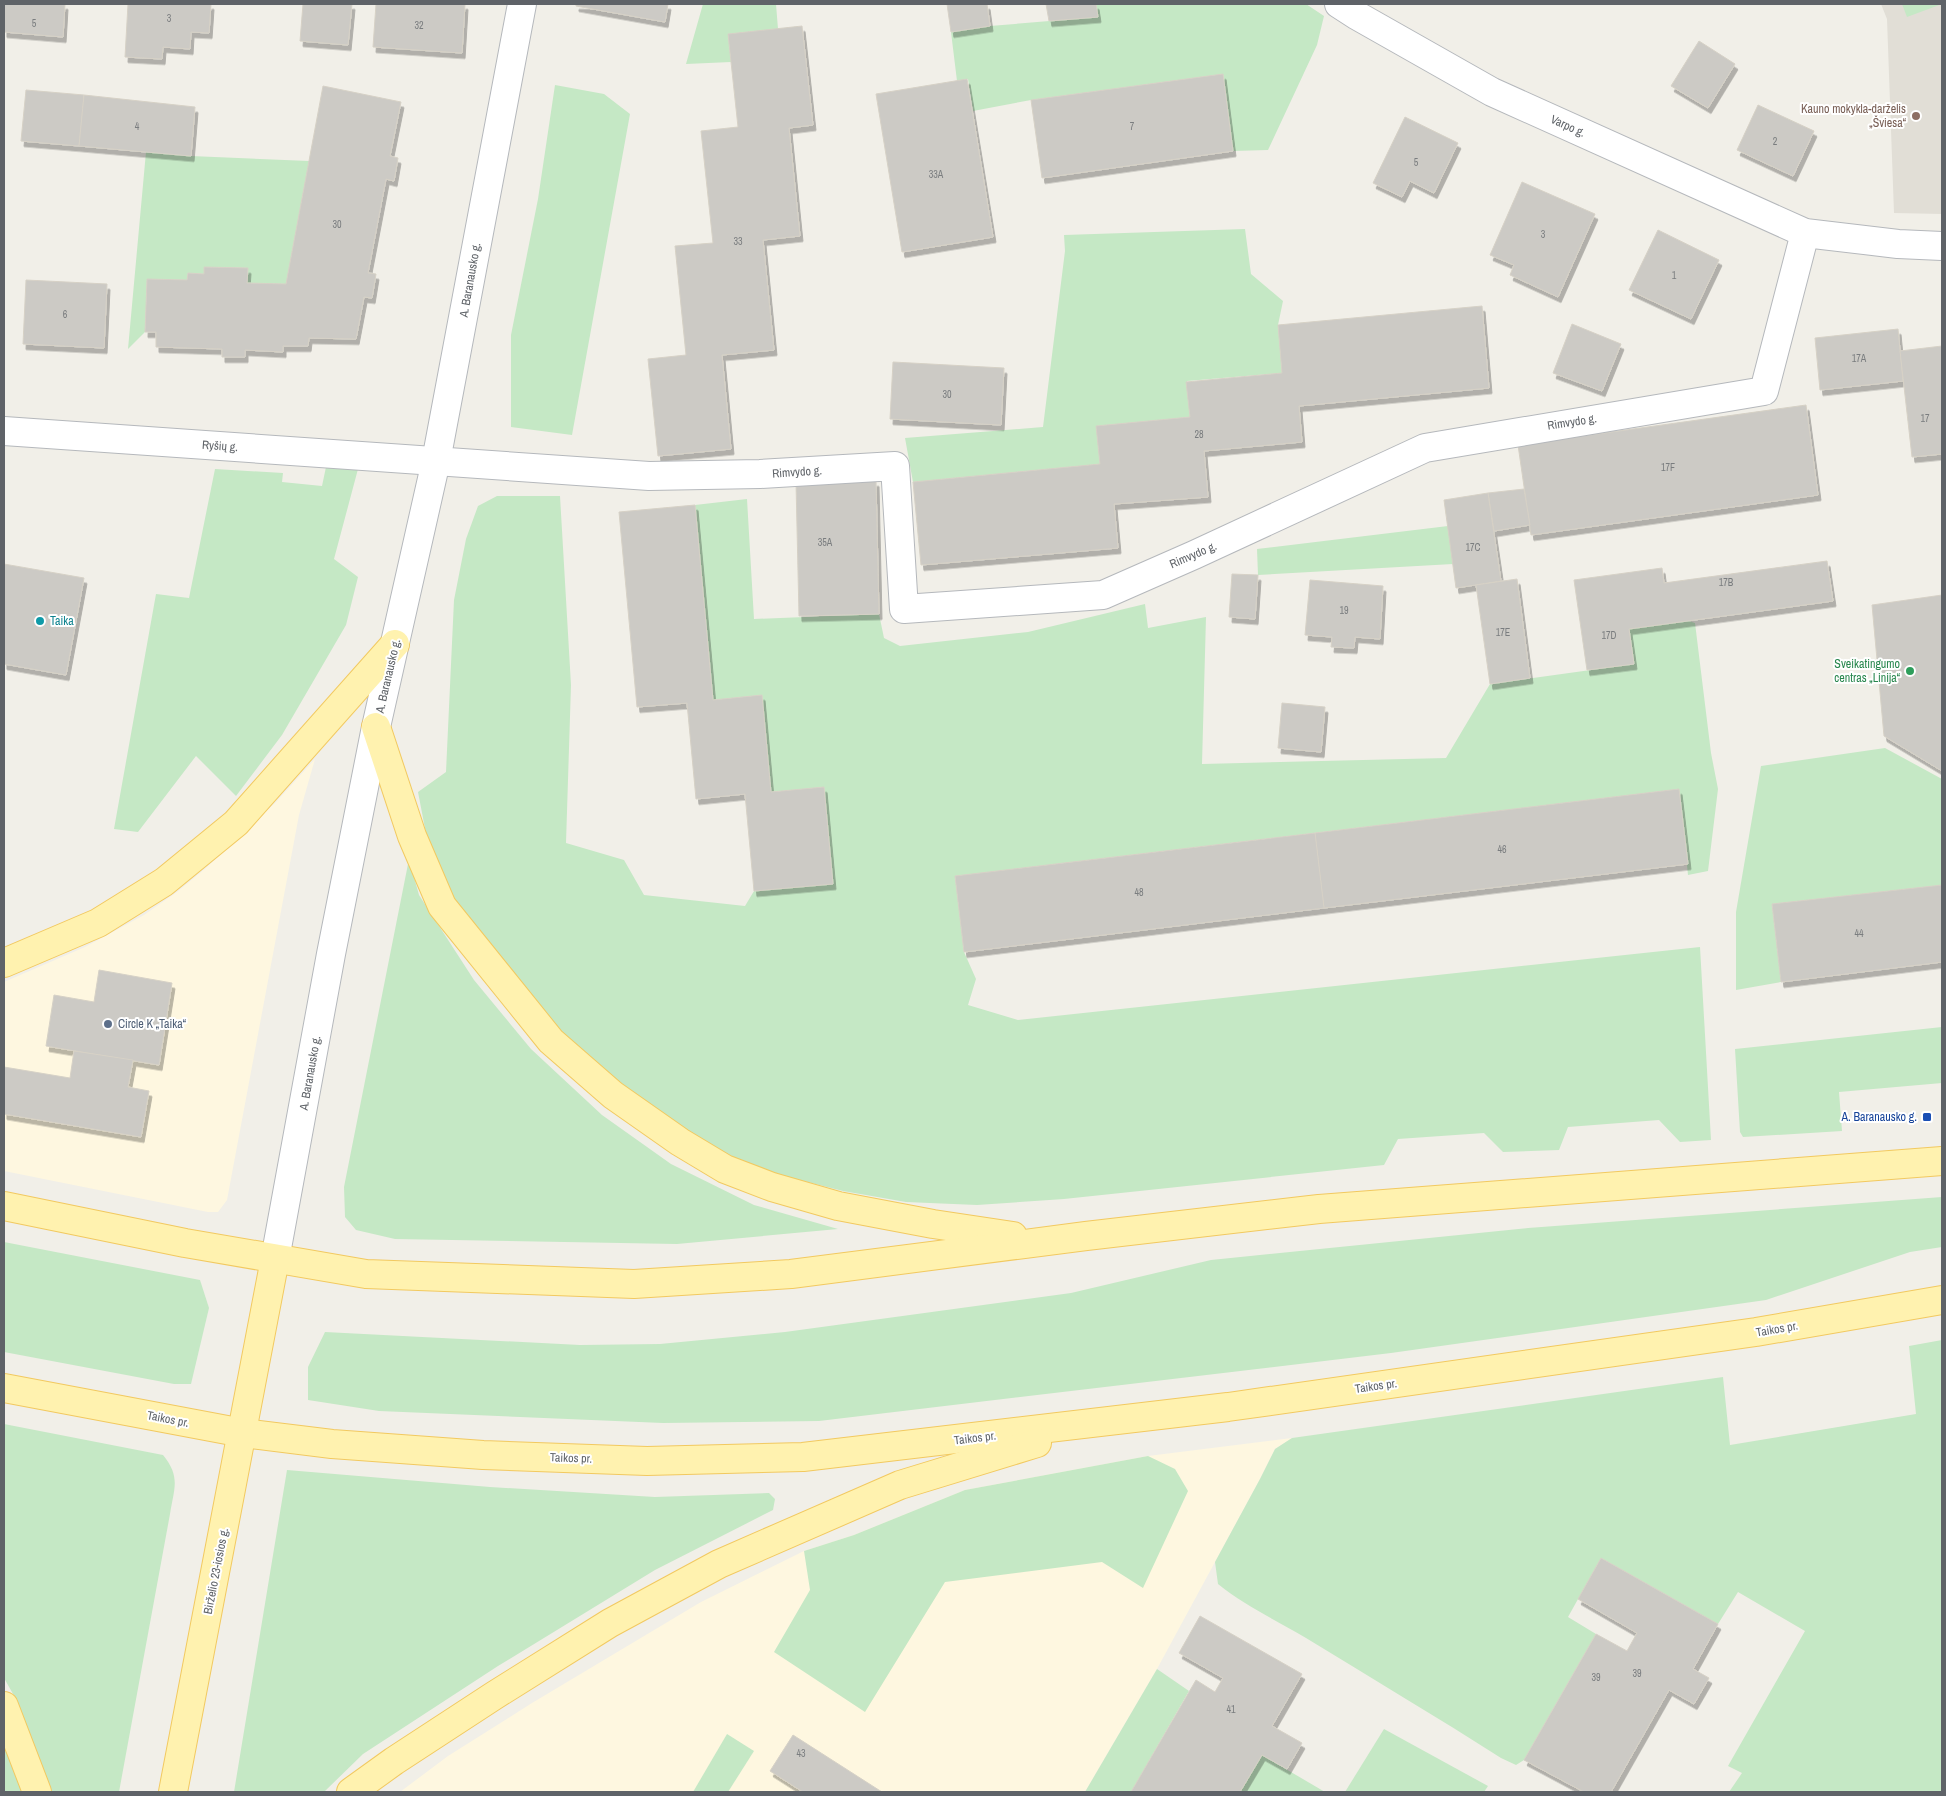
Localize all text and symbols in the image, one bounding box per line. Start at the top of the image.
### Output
house number: 3 [167,12,172,25]
house number: 5 [32,17,37,30]
house number: 32 [414,19,424,32]
place label: Kauno mokykla-darželis „Šviesa“ [1801,101,1906,131]
marker: Kauno mokykla-darželis „Šviesa“ [1910,110,1922,122]
street label: Varpo g. [1548,111,1588,141]
house number: 4 [135,120,140,133]
house number: 7 [1130,120,1135,133]
house number: 2 [1773,135,1778,148]
house number: 5 [1414,156,1419,169]
house number: 33A [929,168,944,181]
house number: 30 [332,218,342,231]
house number: 3 [1541,228,1546,241]
house number: 33 [733,235,743,248]
street label: A. Baranausko g. [455,241,484,320]
house number: 1 [1672,269,1677,282]
house number: 6 [63,308,68,321]
house number: 17A [1852,352,1867,365]
house number: 30 [942,388,952,401]
street label: Rimvydo g. [1546,410,1598,434]
house number: 17 [1920,412,1930,425]
house number: 28 [1194,428,1204,441]
street label: Ryšių g. [201,437,239,455]
house number: 17F [1661,461,1675,474]
street label: Rimvydo g. [772,462,822,482]
house number: 35A [818,536,833,549]
street label: Rimvydo g. [1167,538,1219,572]
house number: 17C [1465,541,1481,554]
house number: 17B [1719,576,1734,589]
house number: 19 [1339,604,1349,617]
place label: Taika [50,613,74,629]
marker: Taika [34,615,46,627]
house number: 17E [1496,626,1510,639]
house number: 17D [1601,629,1617,642]
street label: A. Baranausko g. [371,637,404,716]
place label: Sveikatingumo centras „Linija“ [1834,656,1900,686]
marker: Sveikatingumo centras „Linija“ [1904,665,1916,677]
house number: 46 [1497,843,1507,856]
house number: 48 [1134,886,1144,899]
house number: 44 [1854,927,1864,940]
place label: Circle K „Taika“ [118,1016,186,1032]
marker: Circle K „Taika“ [102,1018,114,1030]
street label: A. Baranausko g. [295,1034,324,1113]
place label: A. Baranausko g. [1841,1109,1917,1125]
marker: A. Baranausko g. [1921,1111,1933,1123]
street label: Taikos pr. [1755,1317,1799,1341]
street label: Taikos pr. [1354,1375,1398,1397]
street label: Taikos pr. [146,1407,190,1431]
street label: Taikos pr. [953,1427,997,1449]
street label: Taikos pr. [550,1449,592,1467]
street label: Birželio 23-iosios g. [200,1527,232,1615]
house number: 39 [1632,1667,1642,1680]
house number: 39 [1591,1671,1601,1684]
house number: 41 [1226,1703,1236,1716]
house number: 43 [796,1747,806,1760]

